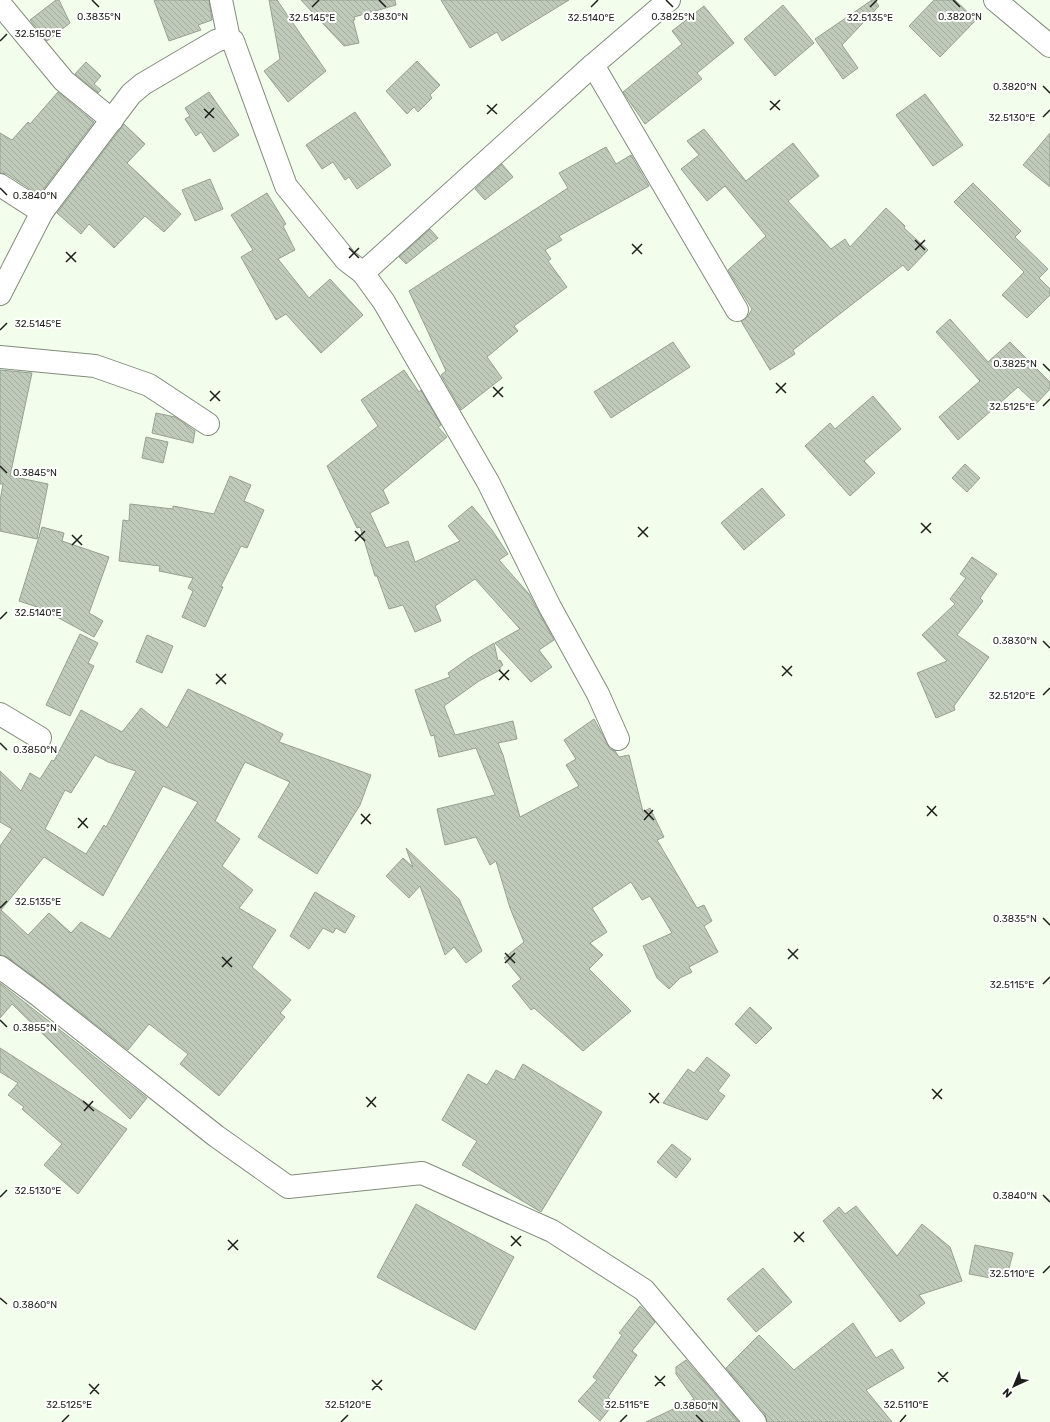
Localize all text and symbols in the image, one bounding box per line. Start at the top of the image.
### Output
text: 0.3835°N [77,11,121,23]
text: 0.3830°N [364,11,408,23]
text: 0.3825°N [651,11,695,23]
text: 0.3820°N [938,11,982,23]
text: 32.5145°E [289,12,335,24]
text: 32.5140°E [568,12,614,24]
text: 32.5135°E [847,12,893,24]
text: 32.5150°E [15,28,61,40]
text: 0.3820°N [993,81,1037,93]
text: 32.5130°E [989,112,1035,124]
text: 0.3840°N [13,190,57,202]
text: 32.5145°E [15,318,61,330]
text: 0.3825°N [993,358,1037,370]
text: 32.5125°E [989,401,1035,413]
text: 0.3845°N [13,467,57,479]
text: 32.5140°E [15,607,61,619]
text: 0.3830°N [993,635,1037,647]
text: 32.5120°E [989,690,1035,702]
text: 0.3850°N [13,744,57,756]
text: 32.5135°E [15,896,61,908]
text: 0.3835°N [993,913,1037,925]
text: 32.5115°E [990,979,1034,991]
text: 0.3855°N [13,1022,57,1034]
text: 32.5130°E [15,1185,61,1197]
text: 0.3840°N [993,1190,1037,1202]
text: 32.5110°E [989,1268,1035,1280]
text: 0.3860°N [13,1299,57,1311]
north arrow [994,1366,1034,1406]
text: N [1000,1385,1015,1400]
text: 32.5125°E [46,1399,92,1411]
text: 32.5120°E [325,1399,371,1411]
text: 32.5115°E [605,1399,649,1411]
text: 32.5110°E [883,1399,929,1411]
text: 0.3850°N [674,1400,718,1412]

